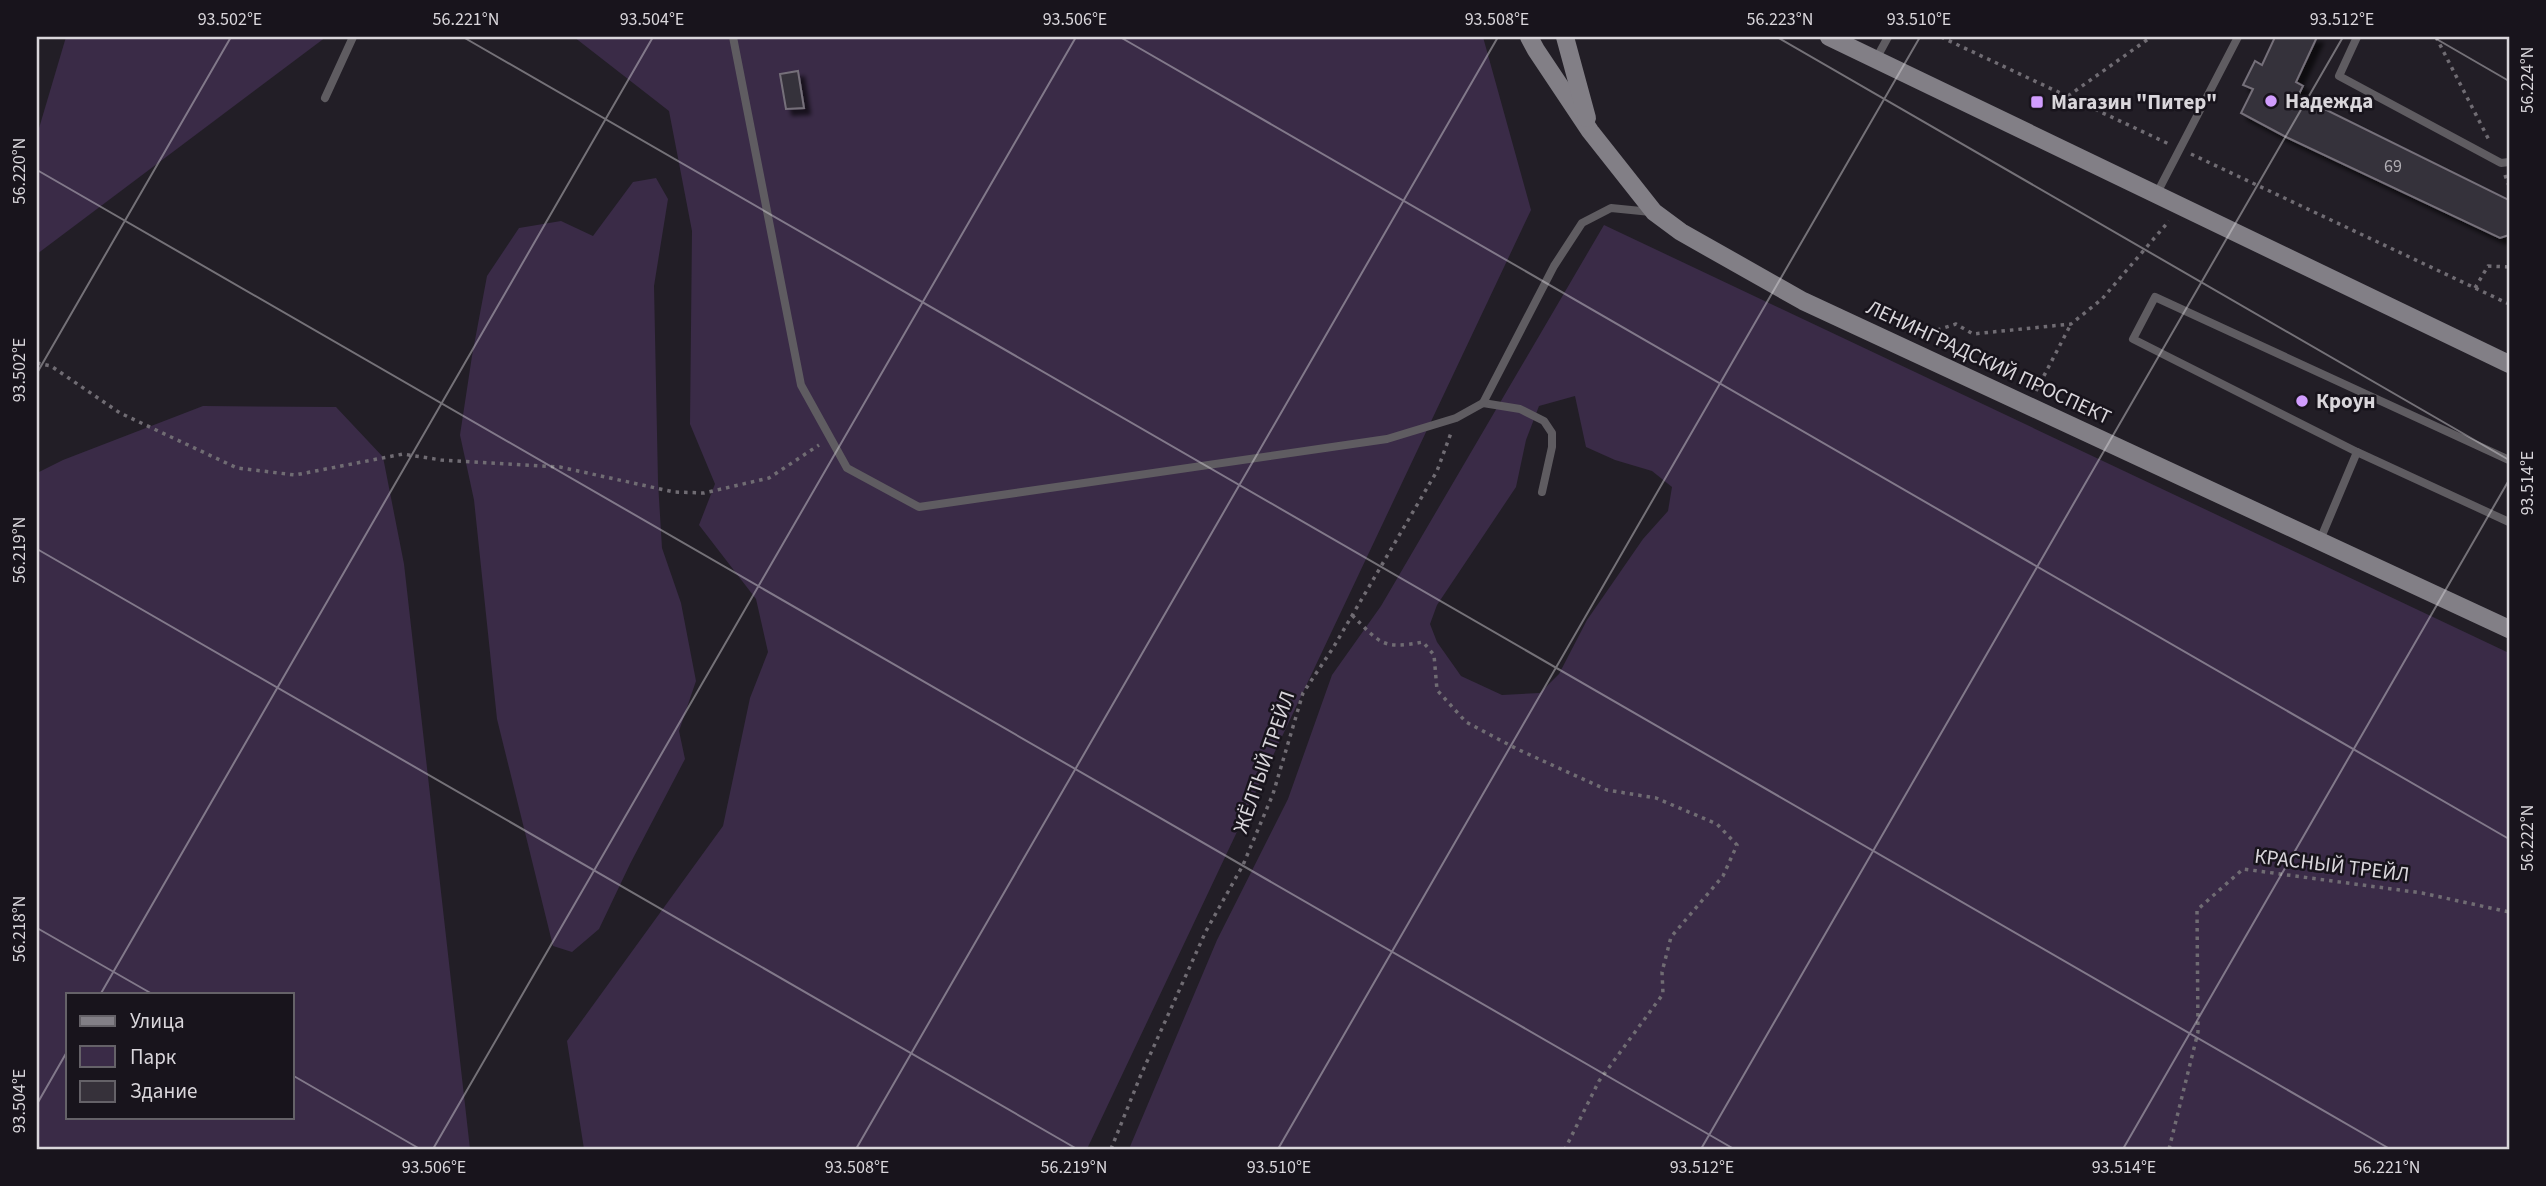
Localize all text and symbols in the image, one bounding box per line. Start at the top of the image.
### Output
text: 93.502°E [198,7,262,32]
text: 56.221°N [433,7,499,32]
text: 93.504°E [620,7,684,32]
text: 93.506°E [1043,7,1107,32]
text: 93.508°E [1465,7,1529,32]
text: 56.223°N [1747,7,1813,32]
text: 93.510°E [1887,7,1951,32]
text: 93.512°E [2310,7,2374,32]
text: 56.224°N [2515,47,2540,113]
place label: Надежда [2285,86,2373,116]
place label: Магазин "Питер" [2051,87,2217,117]
marker: Надежда [2263,93,2279,109]
marker: Магазин "Питер" [2029,94,2045,110]
text: 56.220°N [7,138,32,204]
house number: 69 [2384,154,2402,179]
street label: ЛЕНИНГРАДСКИЙ ПРОСПЕКТ [1862,292,2116,432]
text: 93.502°E [7,338,32,402]
place label: Кроун [2316,386,2376,416]
marker: Кроун [2294,393,2310,409]
text: 93.514°E [2515,451,2540,515]
text: 56.219°N [7,517,32,583]
street label: ЖЁЛТЫЙ ТРЕЙЛ [1226,687,1302,837]
text: 56.222°N [2515,805,2540,871]
street label: КРАСНЫЙ ТРЕЙЛ [2253,841,2411,889]
text: 56.218°N [7,896,32,962]
legend [66,993,294,1120]
text: Улица [130,1006,185,1036]
text: Парк [130,1042,177,1072]
text: 93.504°E [7,1069,32,1133]
text: Здание [130,1076,198,1106]
text: 93.506°E [402,1155,466,1180]
text: 93.508°E [825,1155,889,1180]
text: 56.219°N [1041,1155,1107,1180]
text: 93.510°E [1247,1155,1311,1180]
text: 93.512°E [1670,1155,1734,1180]
text: 93.514°E [2092,1155,2156,1180]
text: 56.221°N [2354,1155,2420,1180]

